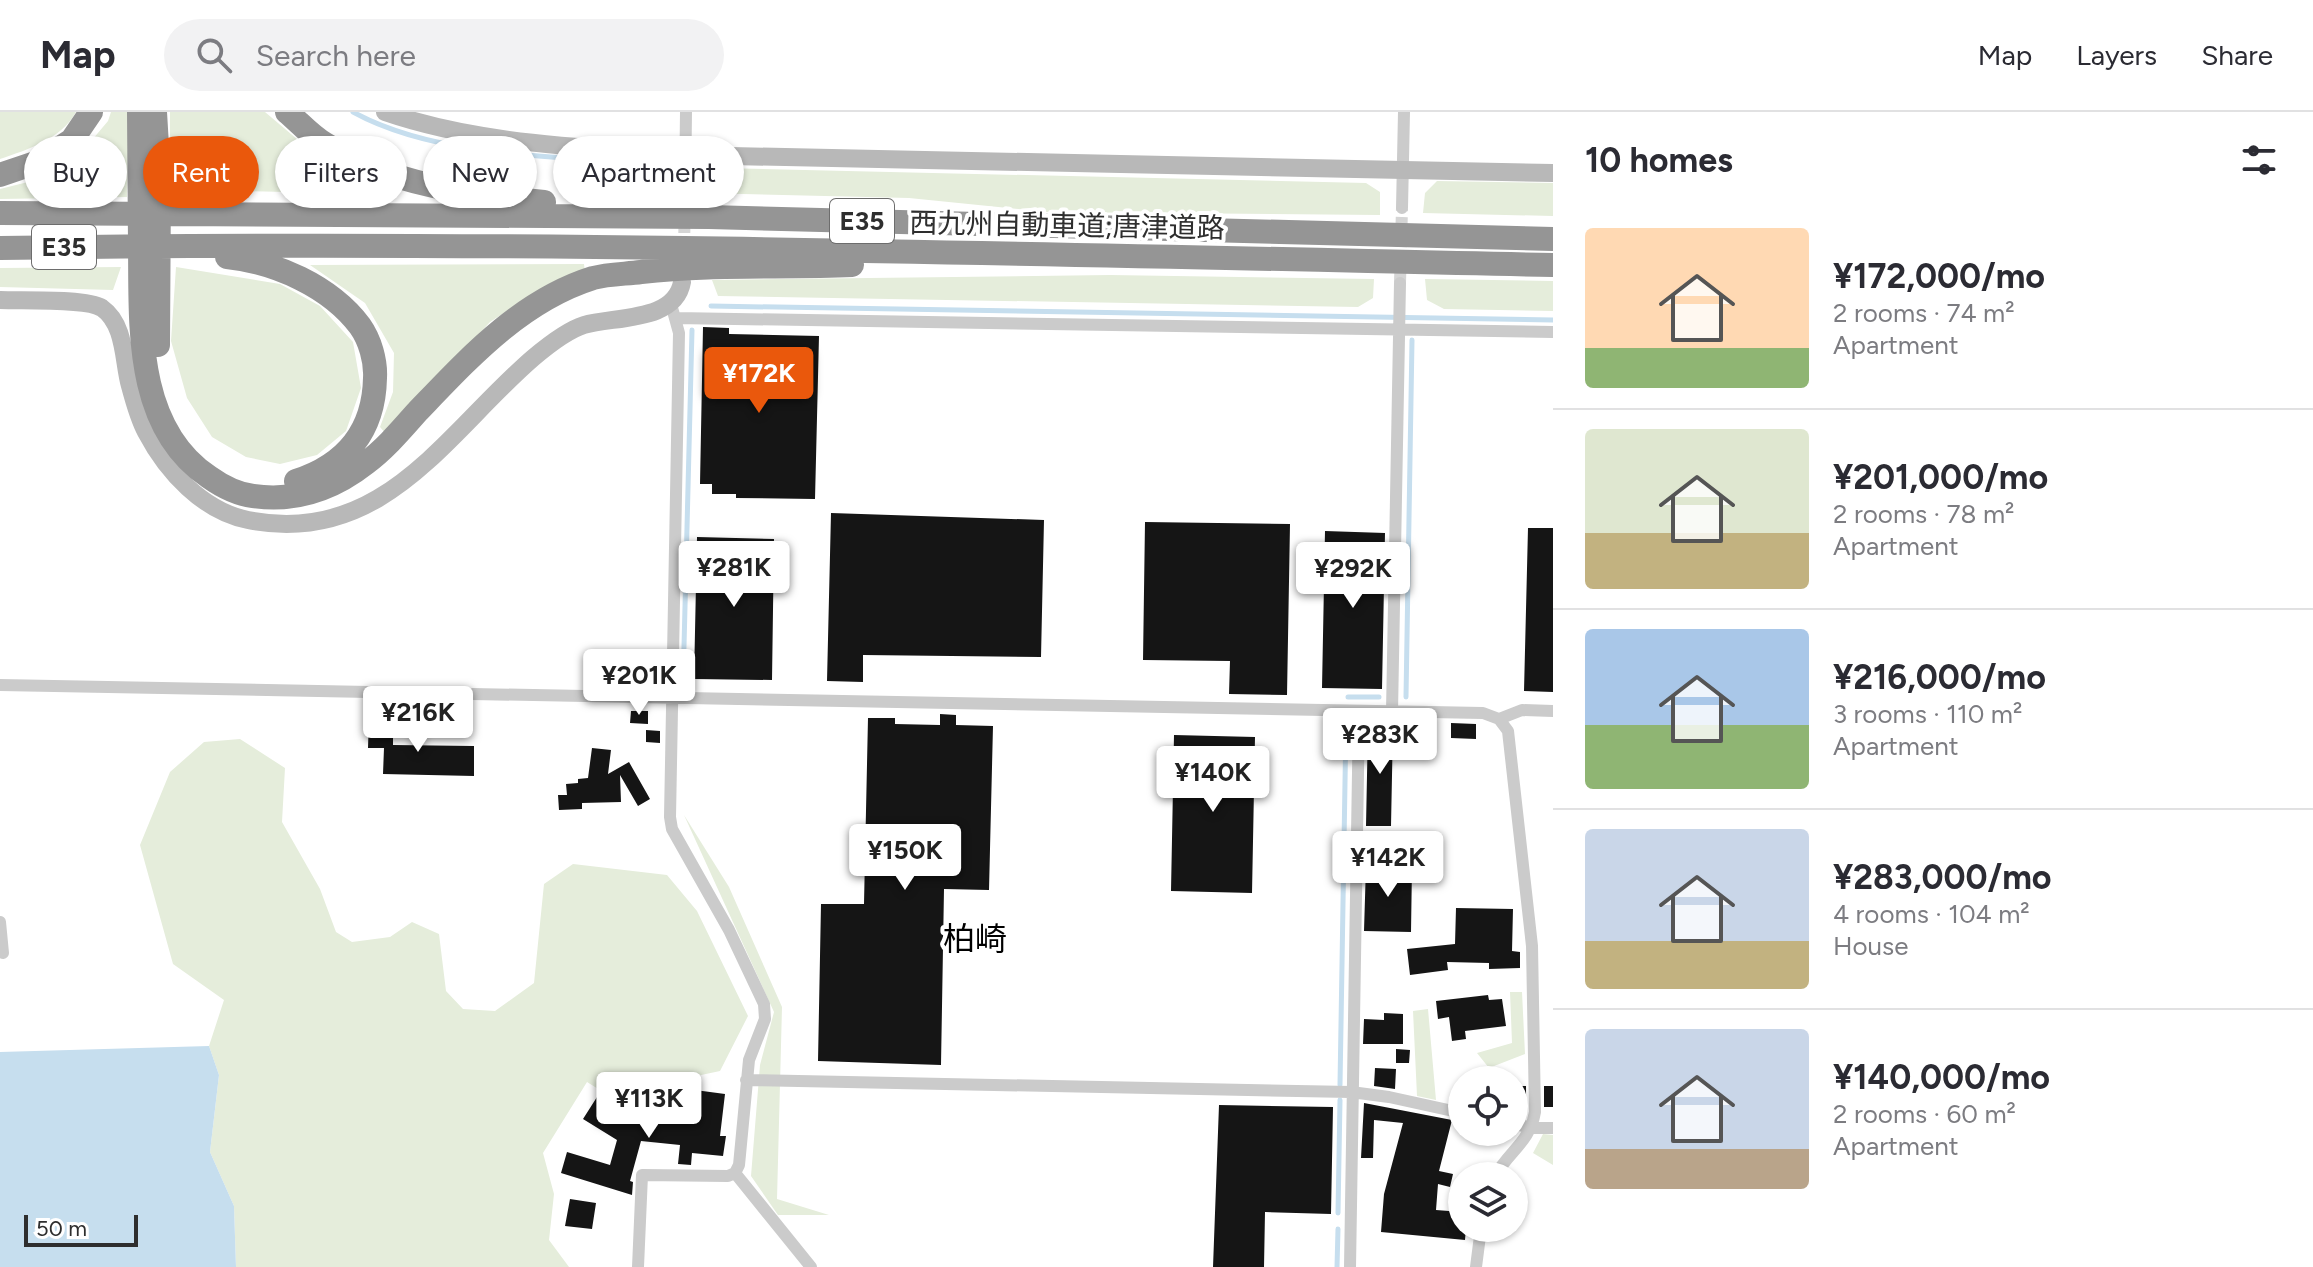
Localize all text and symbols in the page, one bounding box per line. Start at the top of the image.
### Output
search box [164,19,724,91]
text: Map [40,32,116,78]
icon: search [192,33,236,77]
text: Search here [256,37,416,74]
text: Map [1978,38,2032,72]
text: Layers [2076,38,2157,72]
text: Share [2201,38,2273,72]
chip: Buy [24,136,127,208]
chip: Rent [143,136,259,208]
chip: Filters [275,136,407,208]
chip: New [423,136,537,208]
chip: Apartment [553,136,744,208]
icon: filters [2237,138,2281,182]
text: 10 homes [1585,140,1733,181]
road number: E35 [830,199,894,243]
street label: 西九州自動車道;唐津道路 [909,205,1225,245]
road number: E35 [32,225,96,269]
text: ¥172,000/mo [1833,256,2045,297]
icon: home [1649,260,1745,356]
text: 2 rooms · 74 m² [1833,297,2015,329]
text: Apartment [1833,329,1959,361]
pin: ¥172K [703,347,815,415]
text: ¥172K [722,357,796,389]
text: ¥201,000/mo [1833,457,2048,498]
icon: home [1649,461,1745,557]
text: 2 rooms · 78 m² [1833,498,2014,530]
text: Apartment [1833,530,1959,562]
pin: ¥281K [678,541,790,609]
pin: ¥292K [1297,542,1409,610]
text: ¥281K [697,551,771,583]
text: ¥292K [1314,552,1392,584]
pin: ¥201K [583,649,695,717]
text: ¥216,000/mo [1833,657,2046,698]
text: ¥201K [601,659,677,691]
icon: home [1649,661,1745,757]
pin: ¥216K [362,686,474,754]
text: ¥216K [381,696,455,728]
text: 3 rooms · 110 m² [1833,698,2022,730]
pin: ¥283K [1324,708,1436,776]
text: ¥283K [1341,718,1419,750]
text: Apartment [1833,730,1959,762]
pin: ¥140K [1157,746,1269,814]
text: ¥140K [1174,756,1252,788]
pin: ¥150K [849,824,961,892]
pin: ¥142K [1332,831,1444,899]
text: ¥150K [867,834,943,866]
text: ¥142K [1350,841,1426,873]
text: ¥283,000/mo [1833,857,2052,898]
icon: home [1649,861,1745,957]
text: 4 rooms · 104 m² [1833,898,2030,930]
district label: 柏崎 [943,920,1007,958]
text: House [1833,930,1908,962]
text: ¥140,000/mo [1833,1057,2050,1098]
icon: home [1649,1061,1745,1157]
map controls [1448,1066,1528,1242]
button: locate [1448,1066,1528,1146]
pin: ¥113K [593,1072,705,1140]
text: ¥113K [614,1082,684,1114]
text: 2 rooms · 60 m² [1833,1098,2016,1130]
text: Apartment [1833,1130,1959,1162]
button: layers [1448,1162,1528,1242]
scale bar [24,1211,138,1247]
text: 50 m [36,1215,87,1242]

